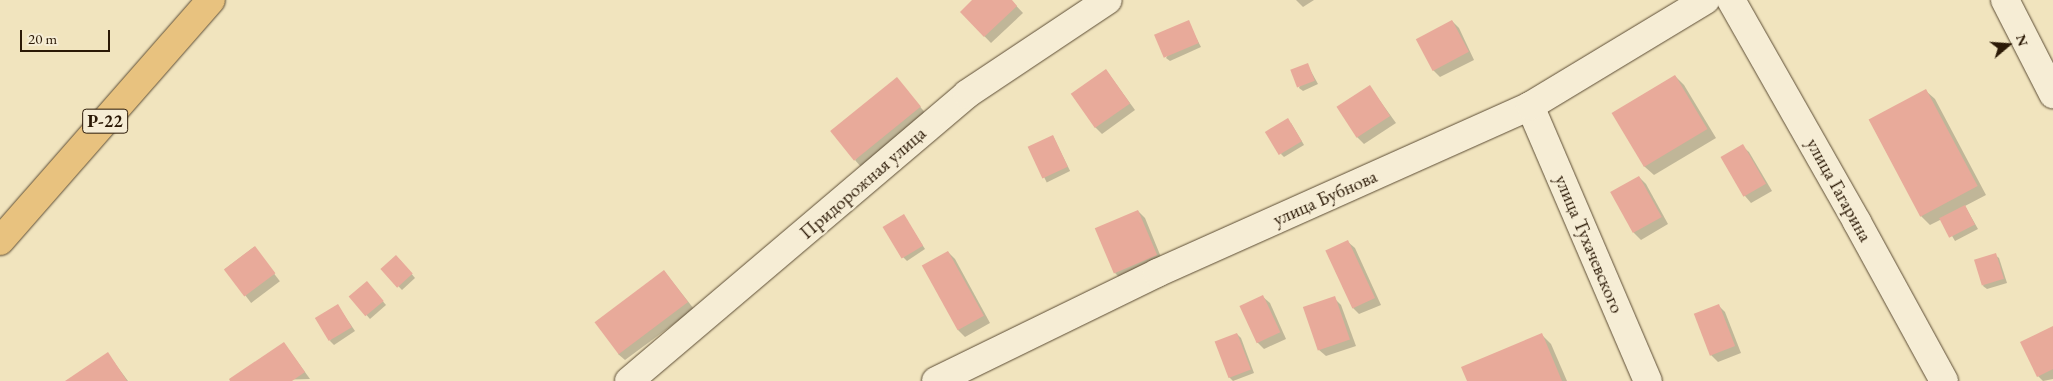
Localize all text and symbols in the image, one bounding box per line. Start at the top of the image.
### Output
scale bar [22,20,112,52]
north arrow [1983,20,2033,70]
text: 20 m [28,29,57,48]
text: N [2012,32,2033,49]
road number: Р-22 [81,105,129,136]
street label: Придорожная улица [795,122,931,244]
street label: улица Гагарина [1801,134,1877,246]
street label: улица Бубнова [1269,165,1381,231]
street label: улица Тухачевского [1550,171,1628,317]

